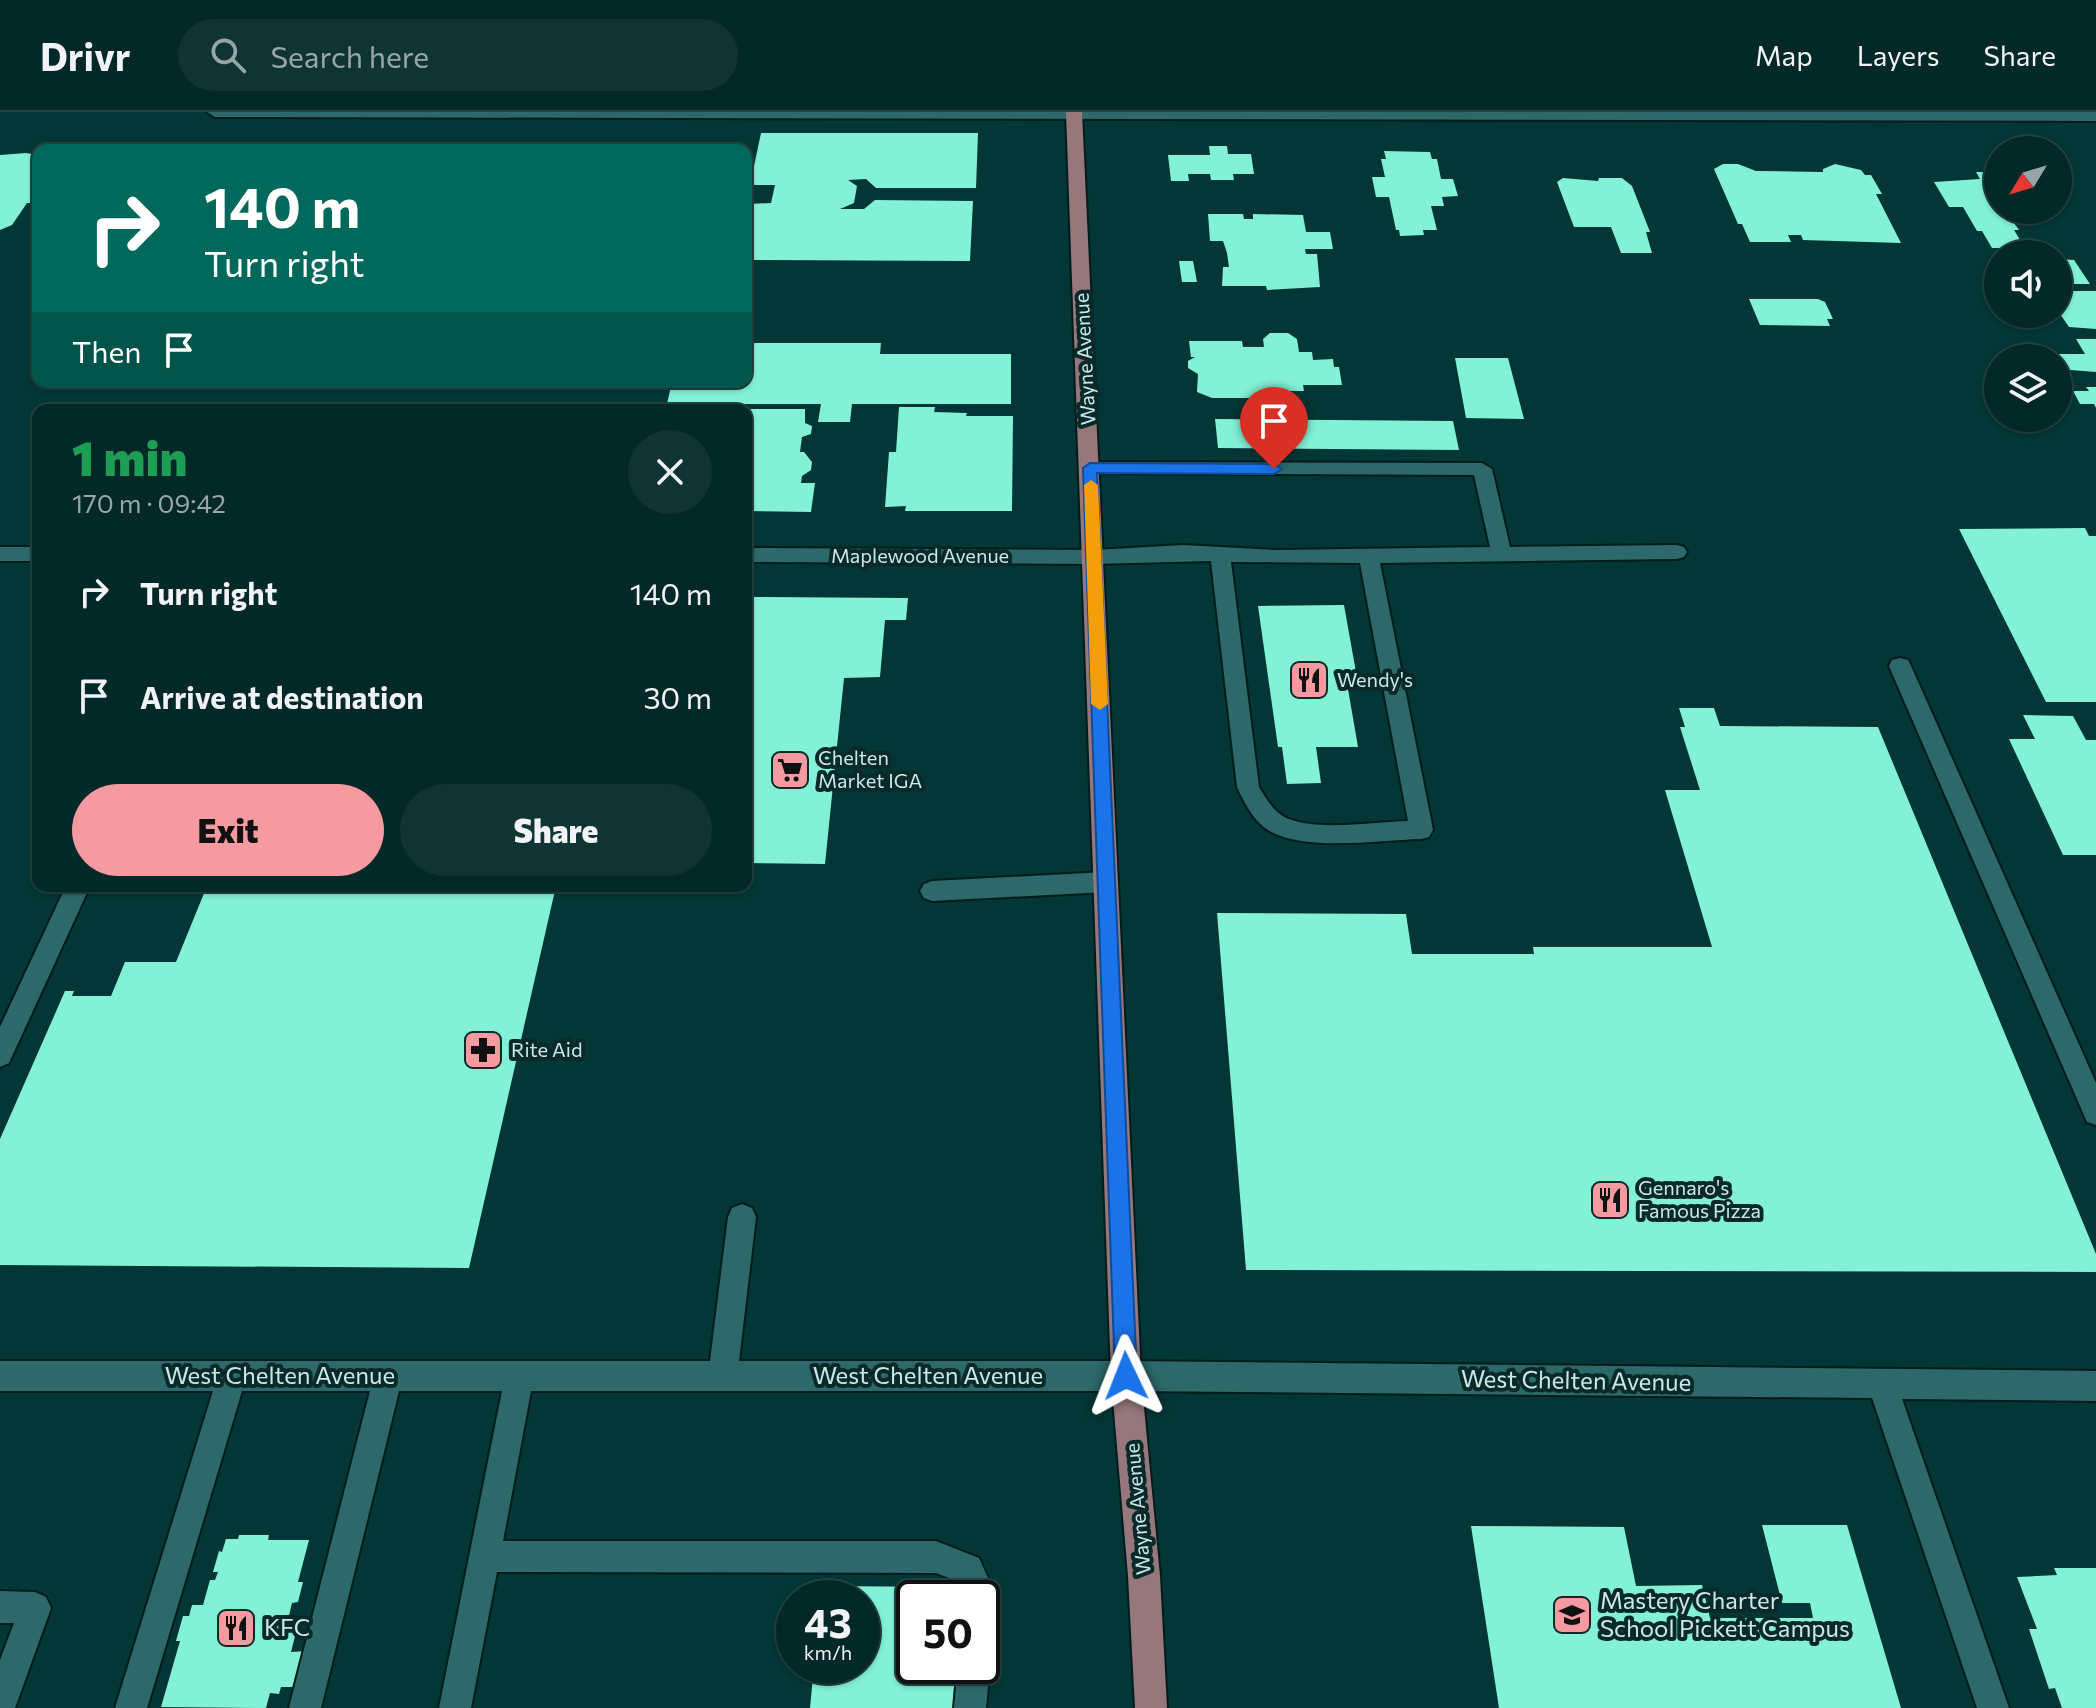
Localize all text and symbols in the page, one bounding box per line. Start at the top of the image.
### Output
search box [178,19,738,91]
text: Drivr [40,32,130,79]
icon: search [206,33,250,77]
text: Search here [270,37,429,74]
text: Map [1755,38,1813,72]
text: Layers [1857,38,1939,72]
text: Share [1983,38,2056,72]
north arrow [1984,136,2072,224]
map controls [1984,136,2072,432]
text: 140 m [204,171,360,240]
icon: right [72,176,176,280]
text: Turn right [204,240,365,284]
button: sound [1984,240,2072,328]
street label: Wayne Avenue [1069,292,1099,426]
icon: arrive [157,328,201,372]
text: Then [72,332,141,369]
button: layers [1984,344,2072,432]
pin [1240,387,1308,469]
icon: arrive [1252,399,1296,443]
text: 1 min [72,427,187,486]
button: close [628,430,712,514]
text: 170 m · 09:42 [72,487,226,518]
street label: Maplewood Avenue [831,543,1009,567]
icon: right [72,570,116,614]
text: Turn right [140,574,277,611]
text: 140 m [630,574,712,611]
restaurant icon: Wendy's [1288,659,1330,701]
place label: Wendy's [1337,667,1413,691]
icon: arrive [72,674,116,718]
text: Arrive at destination [140,678,424,715]
text: 30 m [643,678,712,715]
place label: Chelten Market IGA [818,745,922,792]
supermarket icon: Chelten Market IGA [769,749,811,791]
button: Exit [72,784,384,876]
button: Share [400,784,712,876]
pharmacy icon: Rite Aid [462,1029,504,1071]
place label: Rite Aid [511,1037,582,1061]
place label: Gennaro's Famous Pizza [1638,1175,1761,1222]
restaurant icon: Gennaro's Famous Pizza [1589,1179,1631,1221]
position arrow [1084,1334,1168,1418]
street label: West Chelten Avenue [165,1360,395,1389]
street label: West Chelten Avenue [813,1360,1043,1389]
street label: West Chelten Avenue [1461,1363,1691,1396]
street label: Wayne Avenue [1119,1442,1155,1576]
speed limit sign: 50 [896,1580,1000,1684]
place label: Mastery Charter School Pickett Campus [1600,1585,1850,1642]
school or university icon: Mastery Charter School Pickett Campus [1551,1594,1593,1636]
text: 43 [804,1597,852,1646]
restaurant icon: KFC [215,1607,257,1649]
place label: KFC [264,1612,310,1641]
text: km/h [804,1640,852,1664]

